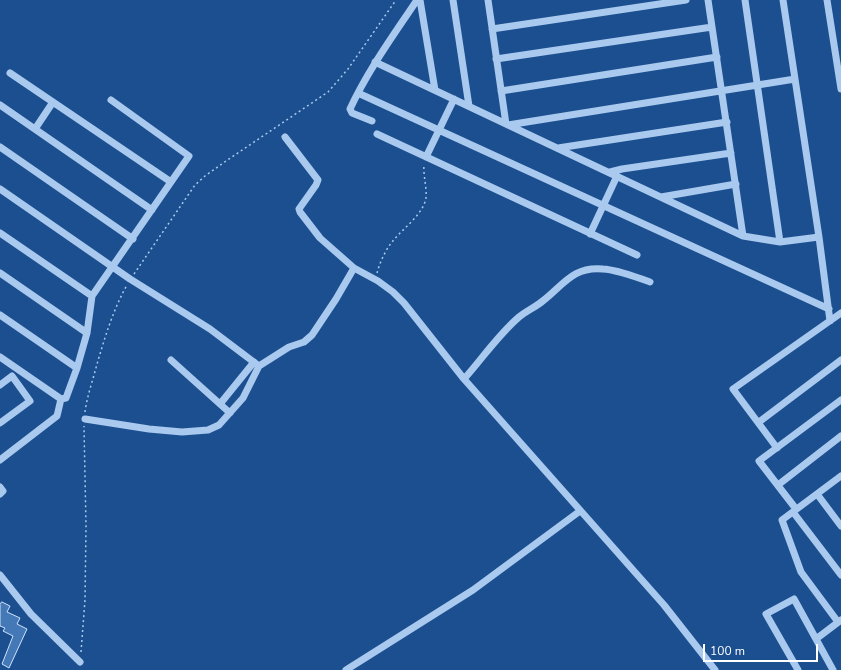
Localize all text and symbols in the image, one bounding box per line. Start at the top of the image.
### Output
scale bar [705,636,820,662]
text: 100 m [710,643,745,659]

